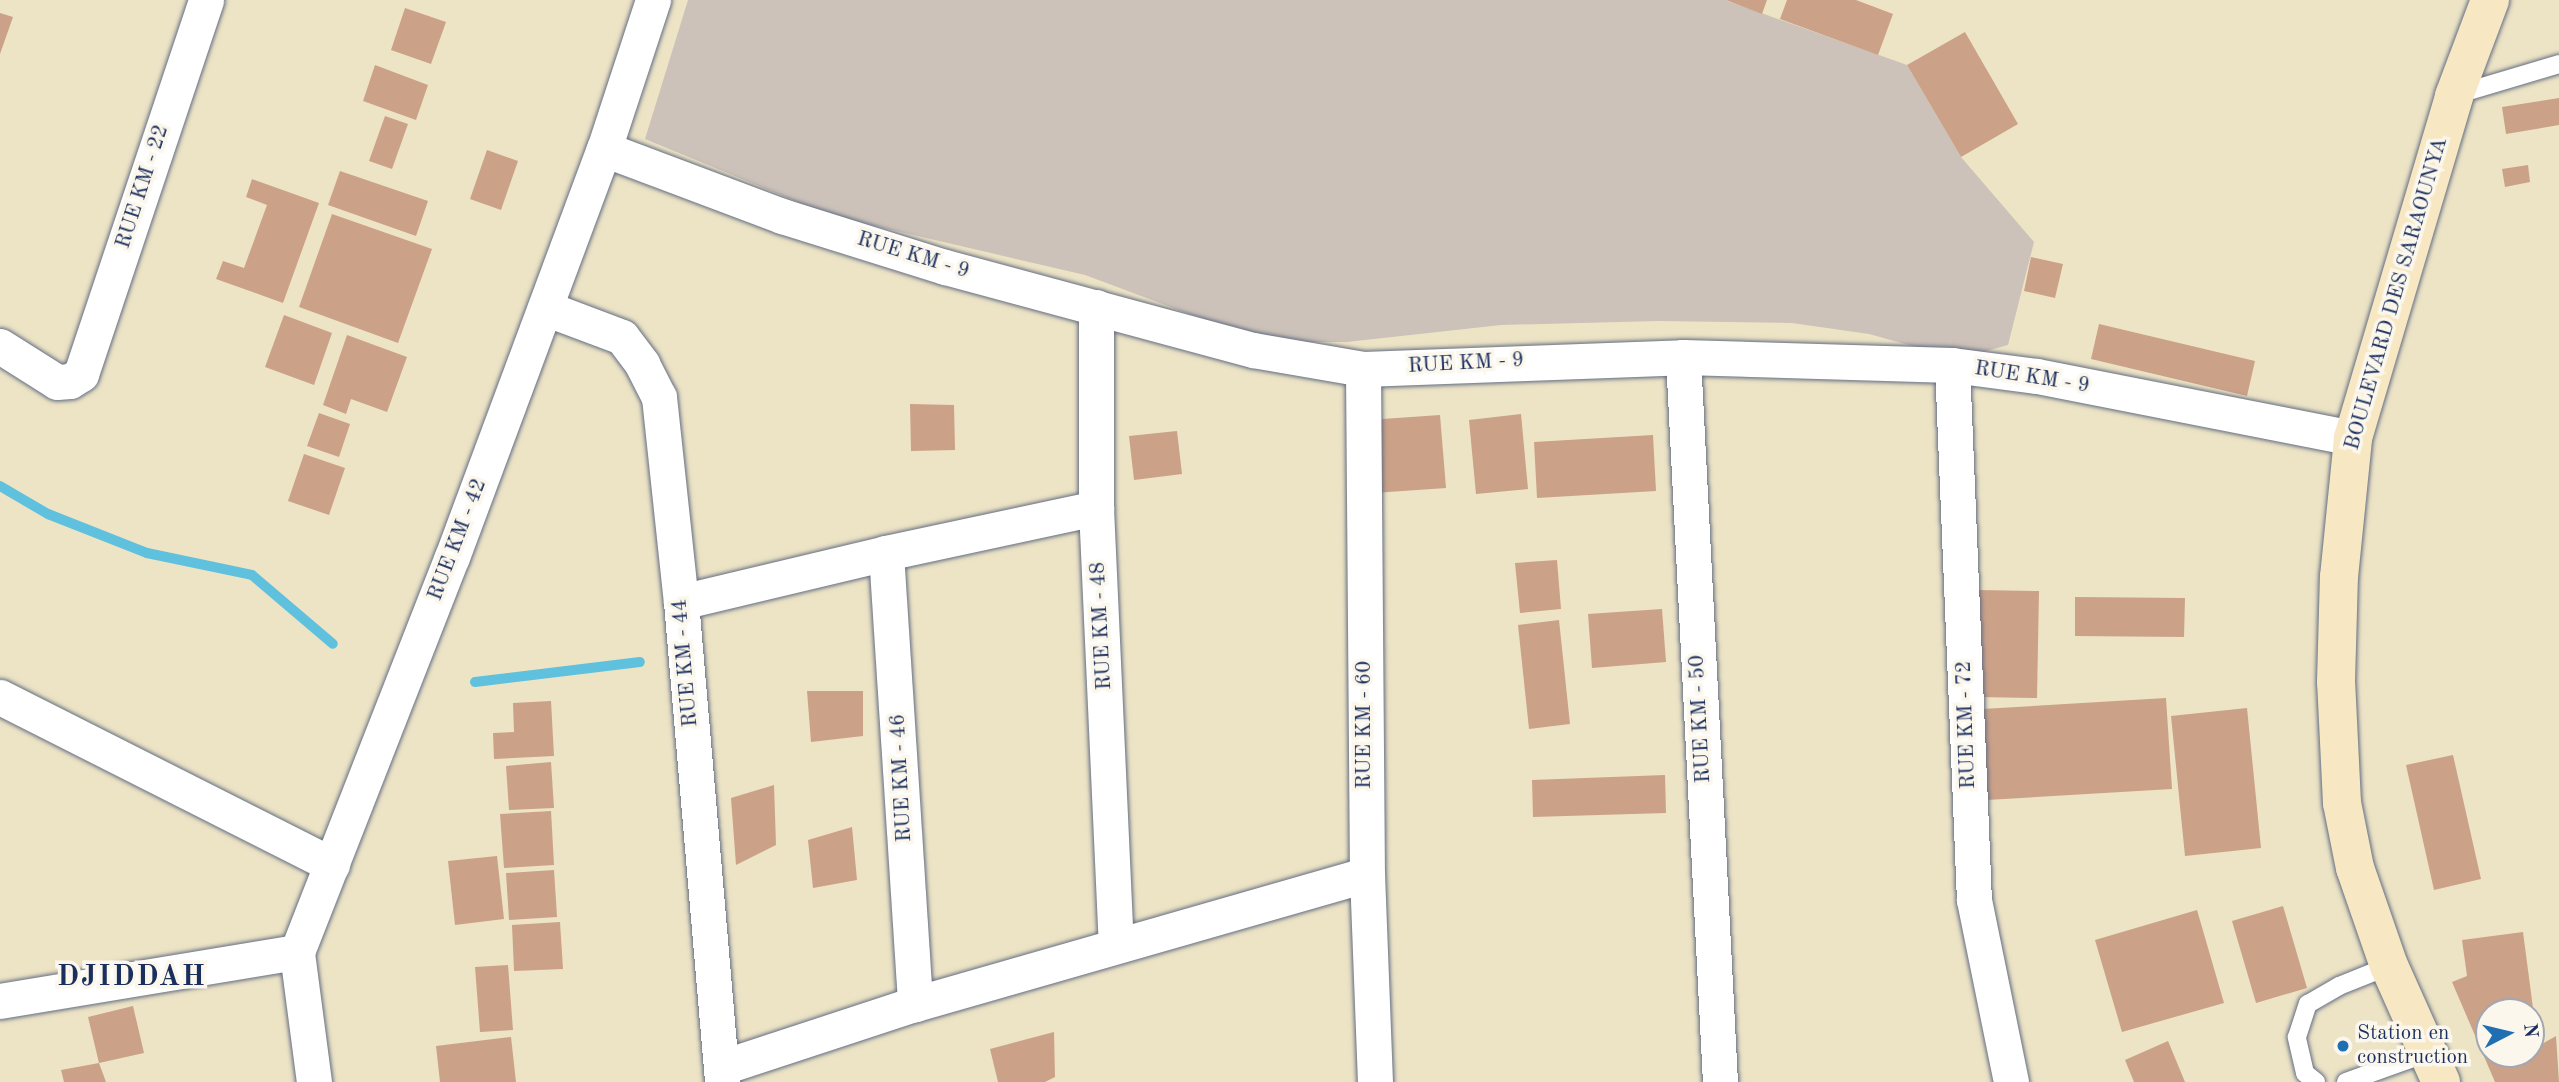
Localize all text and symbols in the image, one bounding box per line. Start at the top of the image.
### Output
street label: RUE KM - 22 [111,122,175,252]
street label: BOULEVARD DES SARAOUNYA [2340,135,2454,453]
street label: RUE KM - 9 [854,227,972,285]
street label: RUE KM - 9 [1407,348,1525,380]
street label: RUE KM - 9 [1973,356,2091,400]
street label: RUE KM - 42 [423,476,493,604]
street label: RUE KM - 48 [1086,561,1118,691]
street label: RUE KM - 44 [668,598,704,728]
street label: RUE KM - 50 [1685,654,1717,784]
street label: RUE KM - 72 [1952,660,1982,790]
street label: RUE KM - 60 [1352,661,1378,789]
street label: RUE KM - 46 [886,713,918,843]
district label: DJIDDAH [58,961,206,995]
north arrow [2475,998,2545,1068]
place label: Station en construction [2357,1021,2468,1071]
text: N [2519,1022,2540,1039]
marker: Station en construction [2335,1038,2351,1054]

